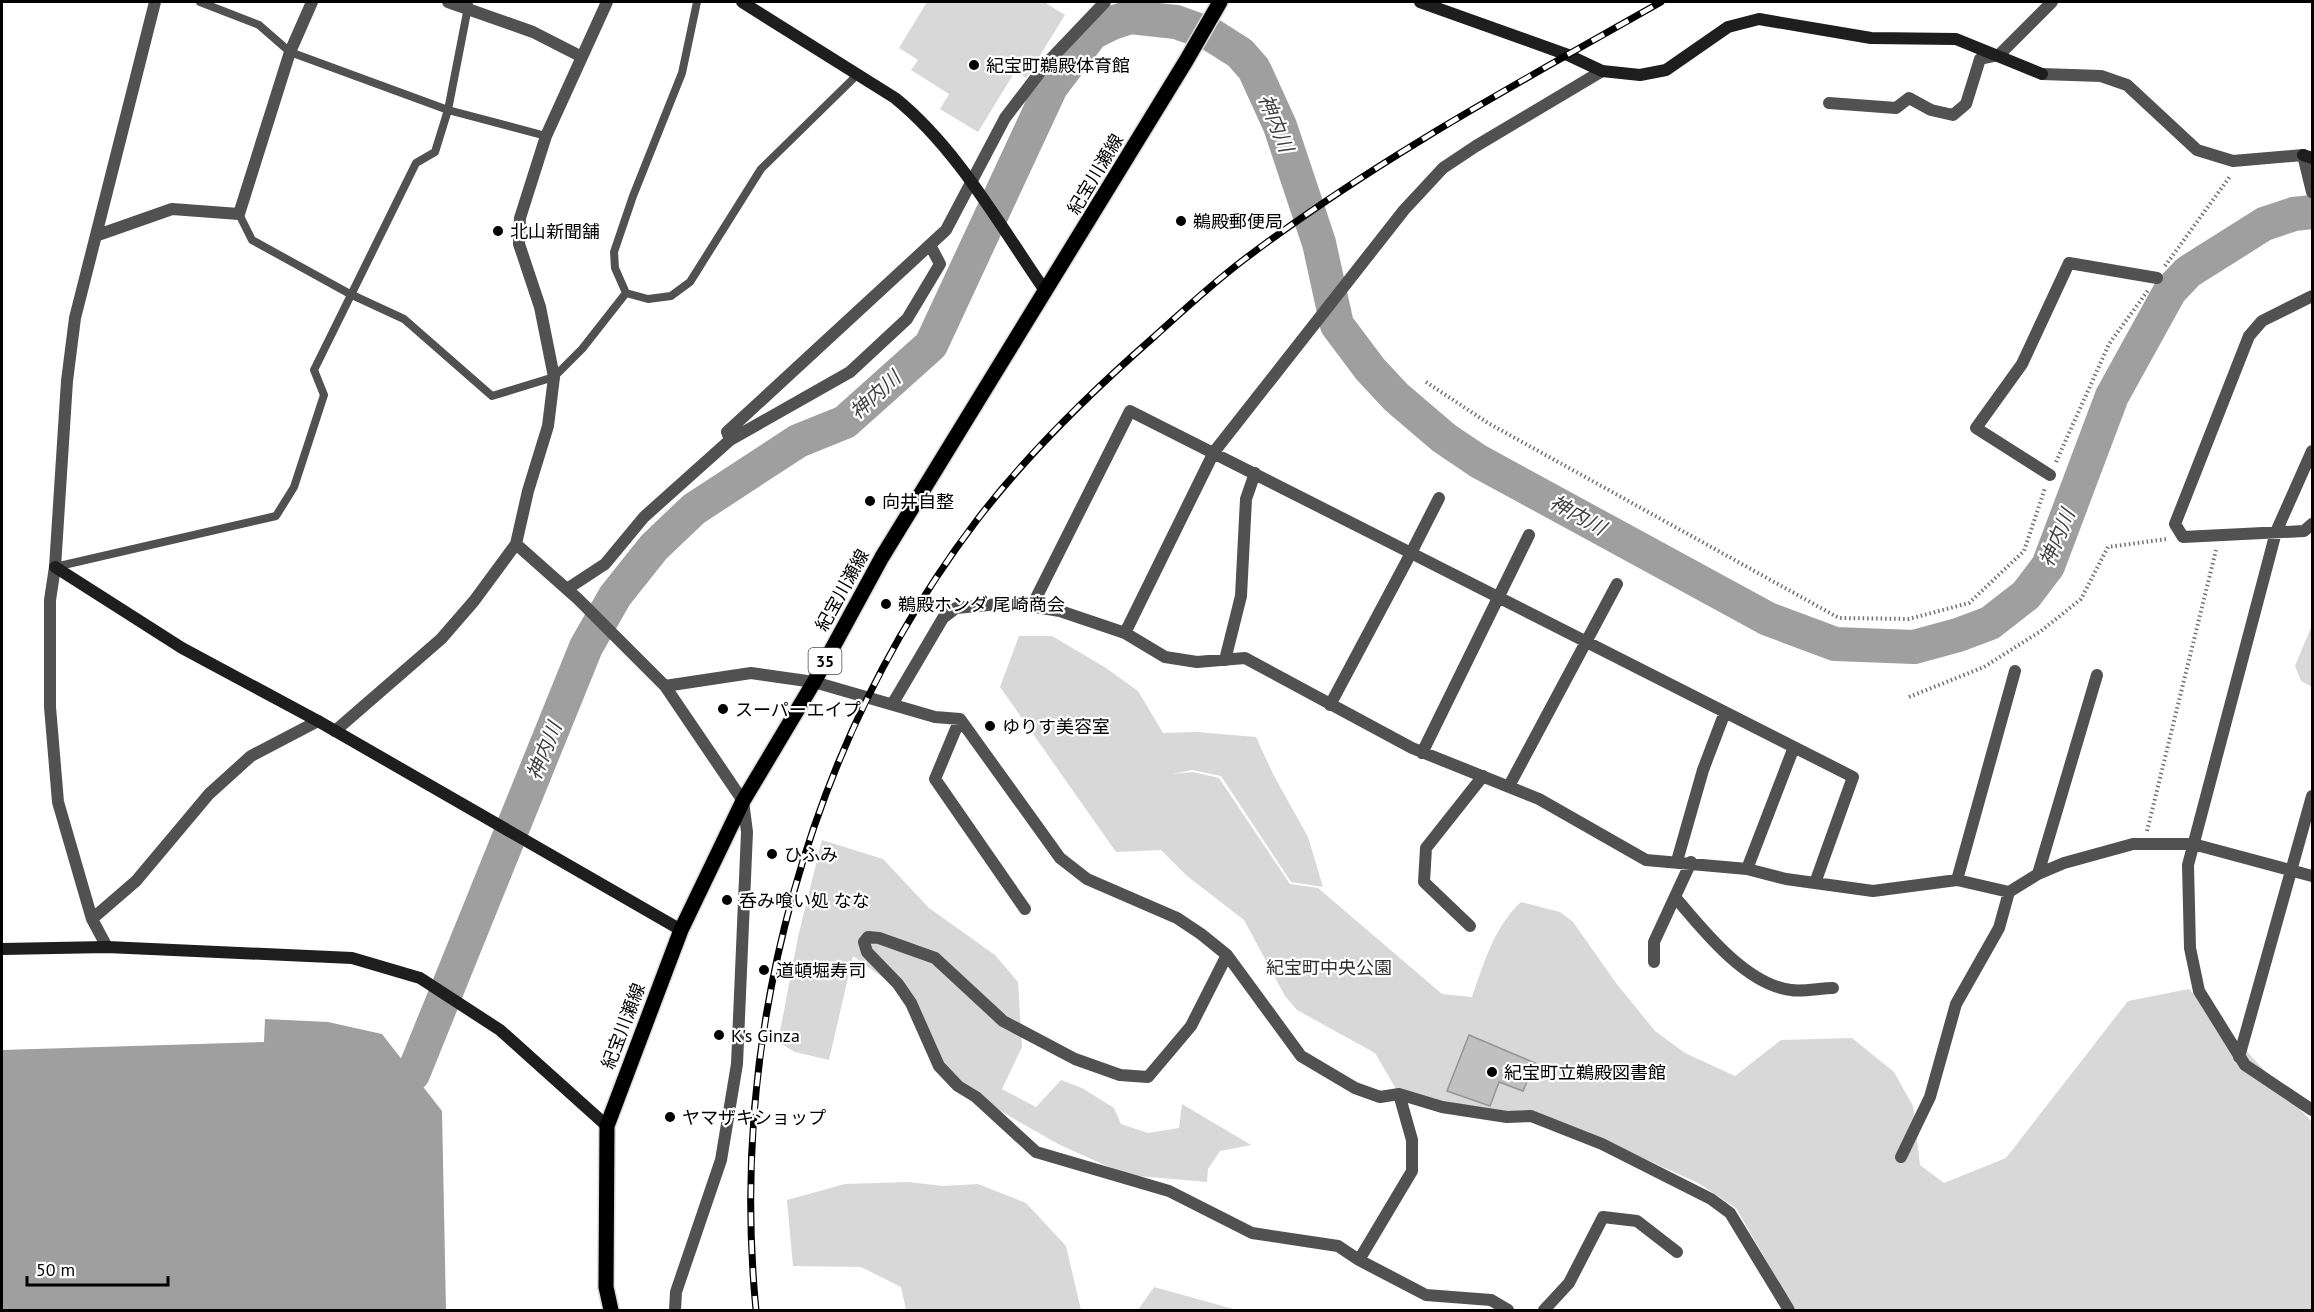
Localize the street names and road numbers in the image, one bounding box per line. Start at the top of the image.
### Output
street label: 紀宝川瀬線 [1062,130,1128,218]
street label: 紀宝川瀬線 [810,545,874,635]
road number: 35 [808,648,842,674]
street label: 紀宝川瀬線 [596,980,650,1072]

